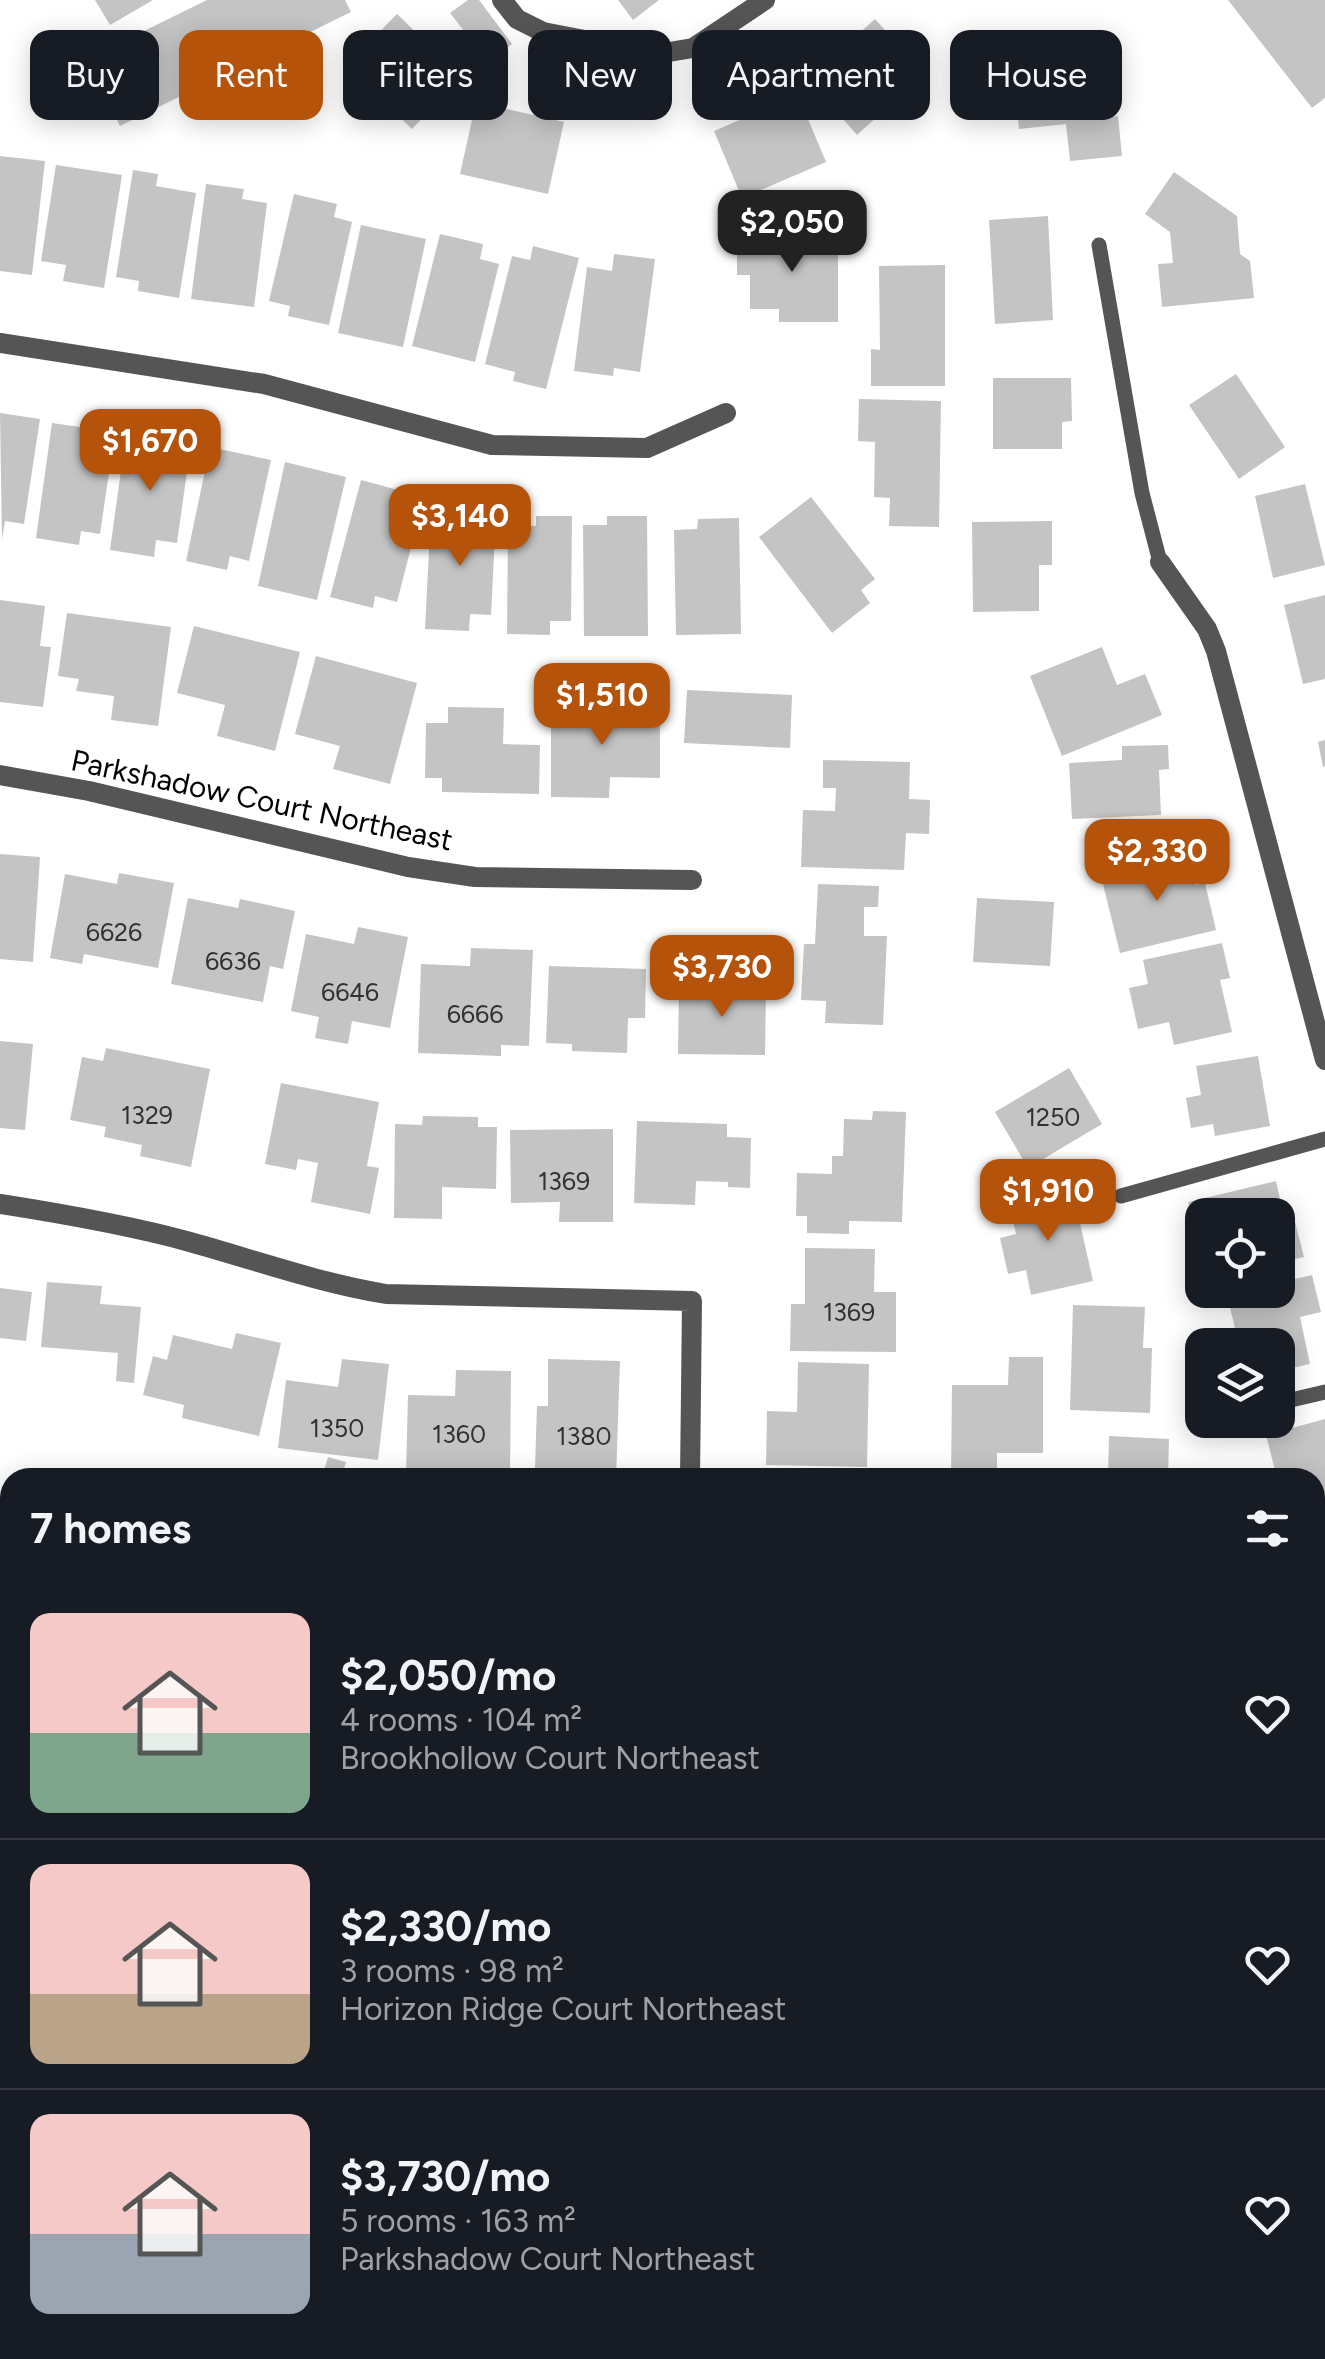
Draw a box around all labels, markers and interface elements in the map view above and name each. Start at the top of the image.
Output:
chip: Buy [30,30,159,120]
chip: Rent [179,30,323,120]
chip: Filters [343,30,508,120]
chip: New [528,30,672,120]
chip: Apartment [692,30,930,120]
chip: House [950,30,1122,120]
pin: $2,050 [711,190,873,275]
text: $2,050 [740,203,844,241]
pin: $1,670 [69,409,231,494]
text: $1,670 [102,422,198,460]
pin: $3,140 [379,484,541,569]
text: $3,140 [411,497,509,535]
pin: $1,510 [521,663,683,748]
text: $1,510 [556,676,648,714]
street label: Parkshadow Court Northeast [68,741,456,859]
pin: $2,330 [1076,819,1238,904]
text: $2,330 [1107,832,1207,870]
house number: 6626 [86,917,142,947]
pin: $3,730 [641,935,803,1020]
house number: 6636 [205,946,261,976]
text: $3,730 [672,948,772,986]
house number: 6646 [321,977,379,1007]
house number: 6666 [447,999,503,1029]
house number: 1329 [121,1100,173,1130]
house number: 1250 [1026,1102,1080,1132]
pin: $1,910 [967,1159,1129,1244]
house number: 1369 [538,1166,590,1196]
text: $1,910 [1002,1172,1094,1210]
map controls [1185,1198,1295,1438]
button: locate [1185,1198,1295,1308]
house number: 1369 [823,1297,875,1327]
button: layers [1185,1328,1295,1438]
house number: 1350 [310,1413,364,1443]
house number: 1360 [432,1419,486,1449]
house number: 1380 [556,1421,612,1451]
icon: filters [1240,1501,1295,1556]
text: 7 homes [30,1503,191,1554]
text: $2,050/mo [340,1650,556,1701]
icon: home [110,1653,230,1773]
icon: heart [1240,1686,1295,1741]
text: 4 rooms · 104 m² [340,1701,582,1739]
text: Brookhollow Court Northeast [340,1739,760,1777]
text: $2,330/mo [340,1901,551,1952]
icon: home [110,1904,230,2024]
icon: heart [1240,1937,1295,1992]
text: 3 rooms · 98 m² [340,1952,564,1990]
text: Horizon Ridge Court Northeast [340,1990,786,2028]
text: $3,730/mo [340,2151,551,2202]
icon: home [110,2154,230,2274]
icon: heart [1240,2187,1295,2242]
text: 5 rooms · 163 m² [340,2202,576,2240]
text: Parkshadow Court Northeast [340,2240,755,2278]

